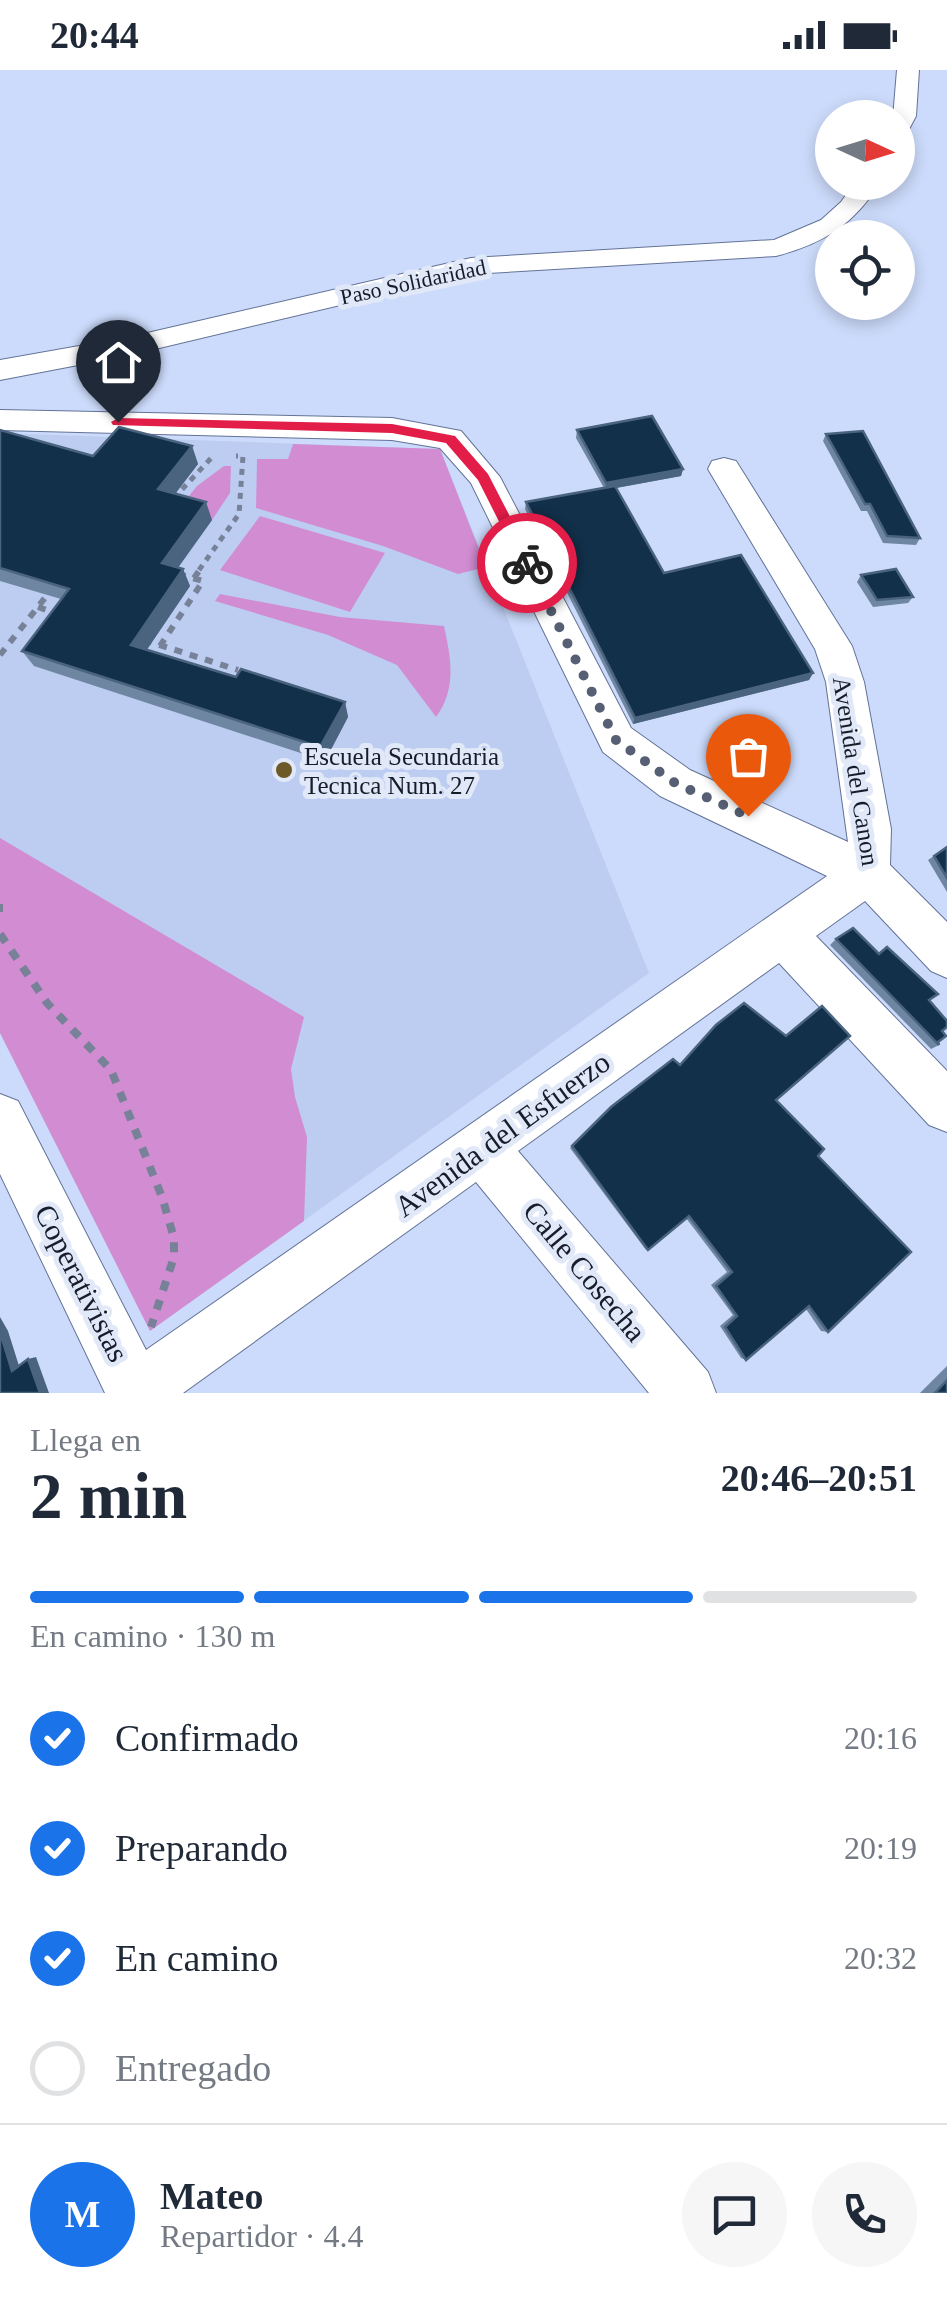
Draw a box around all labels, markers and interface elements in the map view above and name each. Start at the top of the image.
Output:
text: 20:44 [50,14,139,56]
north arrow [815,100,915,200]
map controls [815,100,915,320]
button: locate [815,220,915,320]
street label: Paso Solidaridad [338,254,488,310]
pin [76,320,161,423]
icon: home [91,335,146,390]
courier [477,513,577,613]
icon: bike [500,536,555,591]
street label: Avenida del Canon [828,674,884,868]
pin [706,714,791,817]
icon: bag [721,729,776,784]
place label: Escuela Secundaria Tecnica Num. 27 [304,743,499,799]
marker: Escuela Secundaria Tecnica Num. 27 [273,759,295,781]
street label: Avenida del Esfuerzo [388,1045,616,1223]
street label: Calle Cosecha [517,1194,653,1348]
street label: Coperativistas [28,1199,136,1367]
text: Llega en [30,1422,141,1458]
text: 20:46–20:51 [721,1457,917,1499]
text: 2 min [30,1460,187,1532]
text: En camino · 130 m [30,1618,275,1654]
icon: check [30,1711,85,1766]
text: Confirmado [115,1717,299,1759]
text: 20:16 [844,1720,917,1756]
icon: check [30,1821,85,1876]
text: Preparando [115,1827,288,1869]
text: 20:19 [844,1830,917,1866]
icon: check [30,1931,85,1986]
text: En camino [115,1937,279,1979]
text: 20:32 [844,1940,917,1976]
text: Entregado [115,2047,271,2089]
button: chat [682,2162,787,2267]
button: phone [812,2162,917,2267]
text: Mateo [160,2175,263,2217]
text: M [65,2193,100,2235]
text: Repartidor · 4.4 [160,2218,364,2254]

